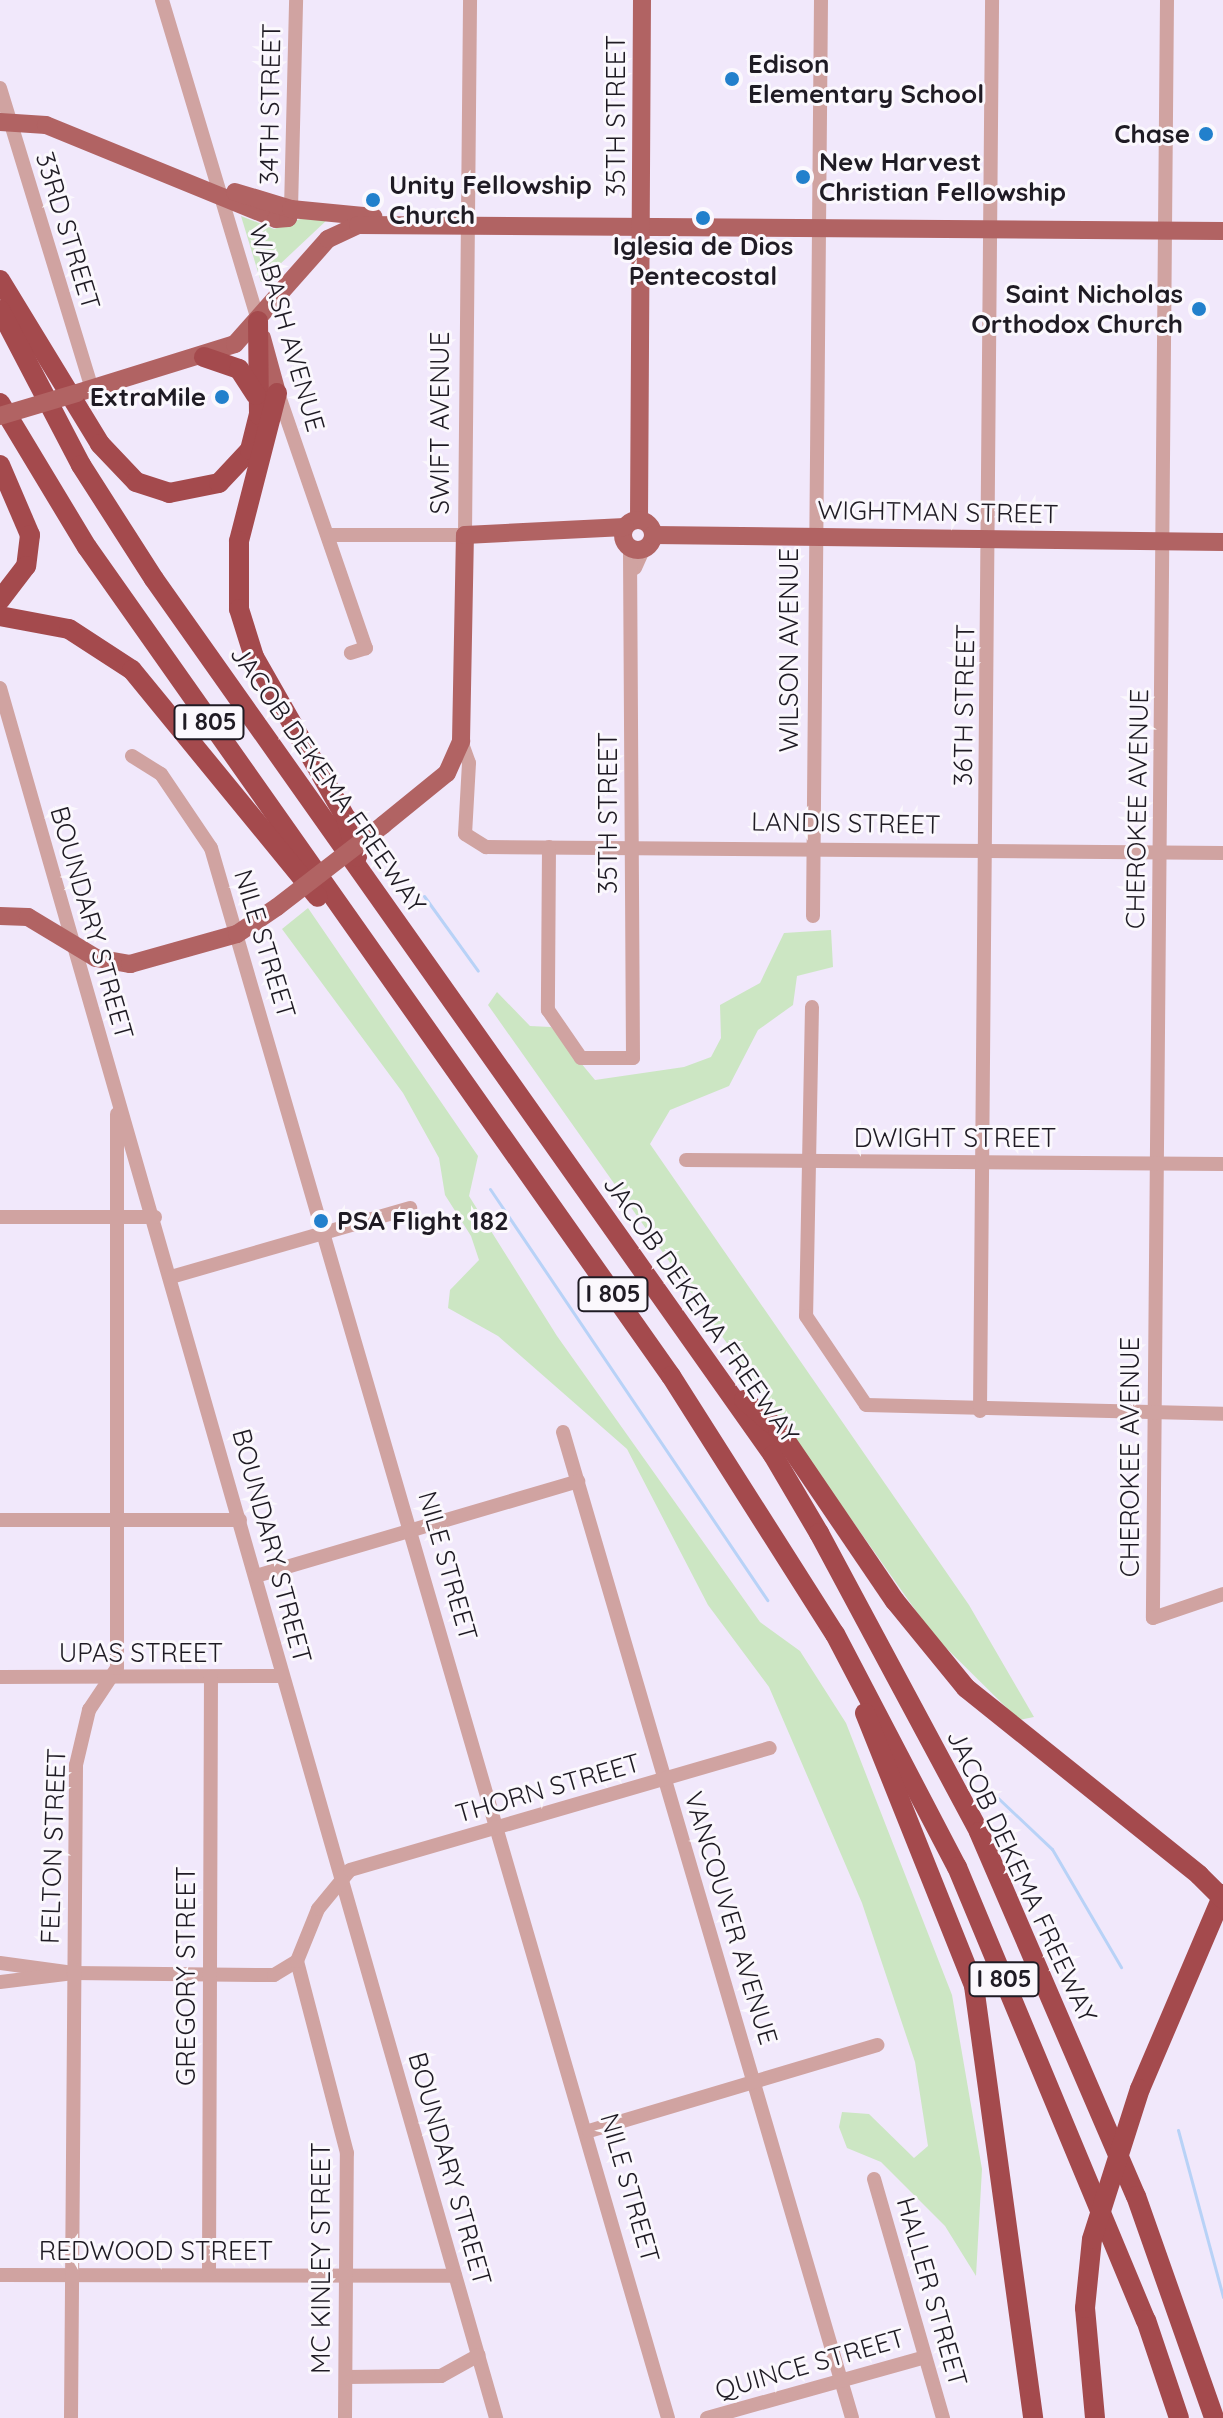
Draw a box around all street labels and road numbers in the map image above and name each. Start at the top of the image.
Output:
street label: 34TH STREET [253,23,287,185]
street label: 35TH STREET [600,35,632,197]
street label: 33RD STREET [29,148,107,314]
street label: WABASH AVENUE [242,221,332,435]
street label: SWIFT AVENUE [424,332,456,514]
street label: WIGHTMAN STREET [817,494,1059,530]
street label: WILSON AVENUE [773,548,805,752]
street label: 36TH STREET [947,624,981,786]
street label: JACOB DEKEMA FREEWAY [224,639,432,919]
street label: CHEROKEE AVENUE [1119,689,1155,929]
road number: I 805 [173,702,245,742]
street label: 35TH STREET [592,732,624,894]
street label: BOUNDARY STREET [44,803,140,1043]
street label: LANDIS STREET [751,806,941,840]
street label: NILE STREET [228,866,302,1022]
street label: DWIGHT STREET [854,1122,1056,1154]
street label: JACOB DEKEMA FREEWAY [597,1169,805,1449]
road number: I 805 [577,1274,649,1314]
street label: CHEROKEE AVENUE [1114,1337,1146,1577]
street label: BOUNDARY STREET [226,1425,318,1667]
street label: NILE STREET [412,1488,484,1644]
street label: UPAS STREET [59,1637,223,1669]
street label: JACOB DEKEMA FREEWAY [940,1725,1104,2027]
street label: THORN STREET [452,1747,644,1829]
street label: FELTON STREET [34,1748,72,1944]
street label: VANCOUVER AVENUE [678,1788,784,2048]
street label: GREGORY STREET [170,1866,202,2086]
road number: I 805 [968,1959,1040,1999]
street label: BOUNDARY STREET [402,2049,498,2289]
street label: NILE STREET [594,2110,666,2266]
street label: MC KINLEY STREET [305,2142,337,2374]
street label: HALLER STREET [890,2194,974,2390]
street label: REDWOOD STREET [39,2235,273,2267]
street label: QUINCE STREET [712,2322,908,2406]

